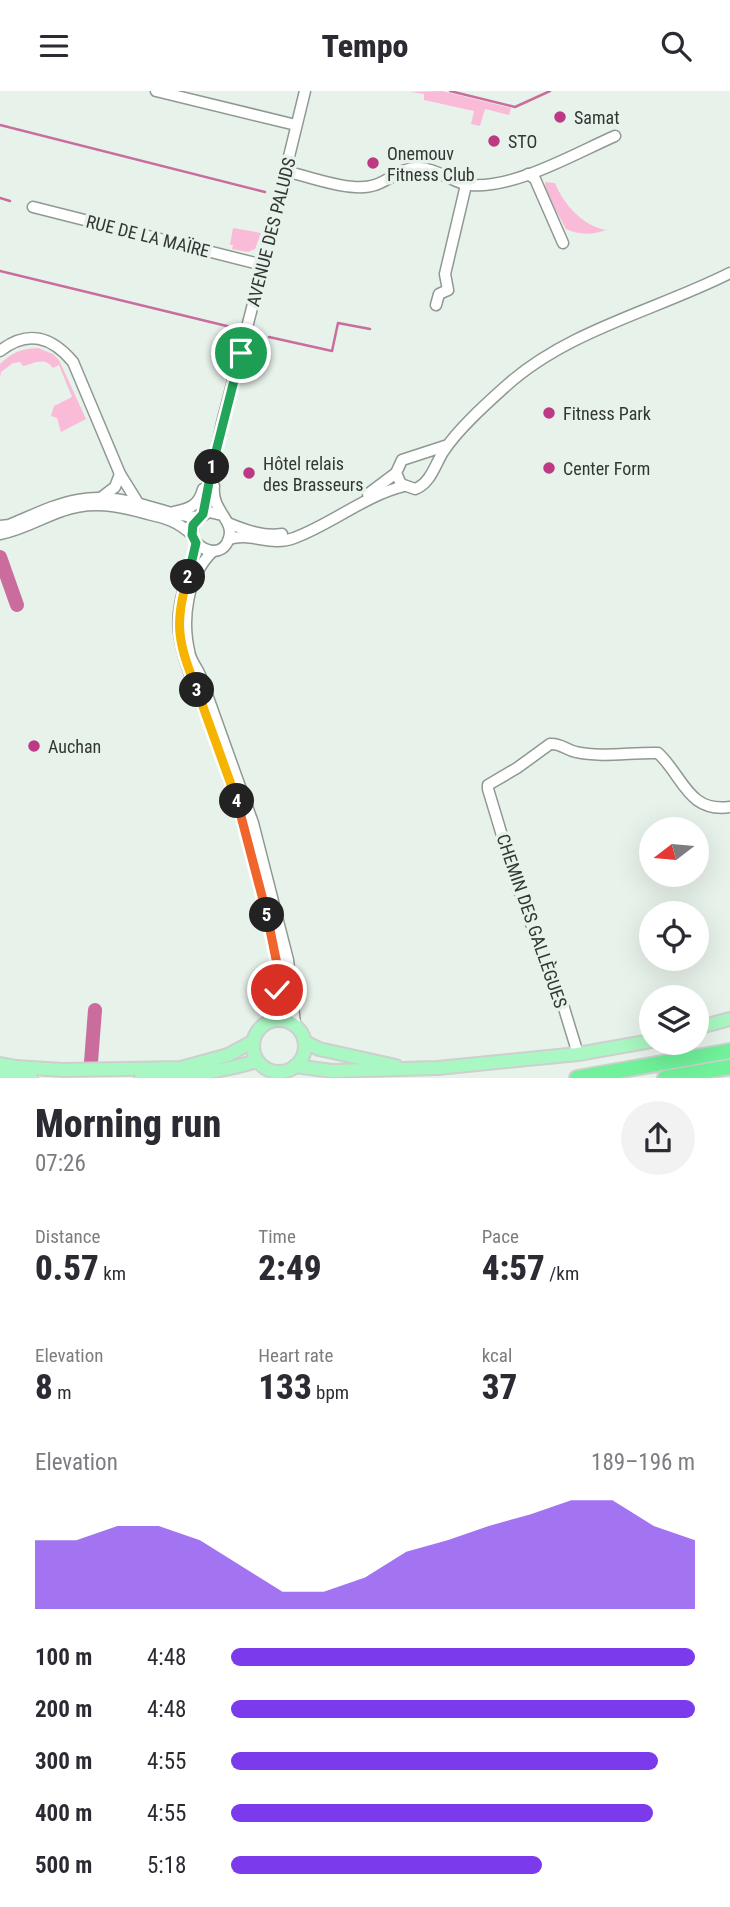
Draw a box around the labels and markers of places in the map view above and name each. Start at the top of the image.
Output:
place label: Samat [574,107,619,128]
marker: Samat [552,109,568,125]
place label: STO [508,131,537,152]
marker: STO [486,133,502,149]
place label: Onemouv Fitness Club [387,143,475,185]
marker: Onemouv Fitness Club [365,155,381,171]
pin [211,323,271,383]
place label: Fitness Park [563,403,651,424]
marker: Fitness Park [541,405,557,421]
pin: 1 [194,449,230,485]
place label: Hôtel relais des Brasseurs [263,453,364,495]
place label: Center Form [563,458,650,479]
marker: Center Form [541,460,557,476]
marker: Hôtel relais des Brasseurs [241,465,257,481]
pin: 2 [170,559,206,595]
pin: 3 [180,673,214,707]
place label: Auchan [48,736,101,757]
marker: Auchan [26,738,42,754]
pin: 4 [219,783,254,819]
pin: 5 [250,897,284,933]
pin [247,960,307,1020]

